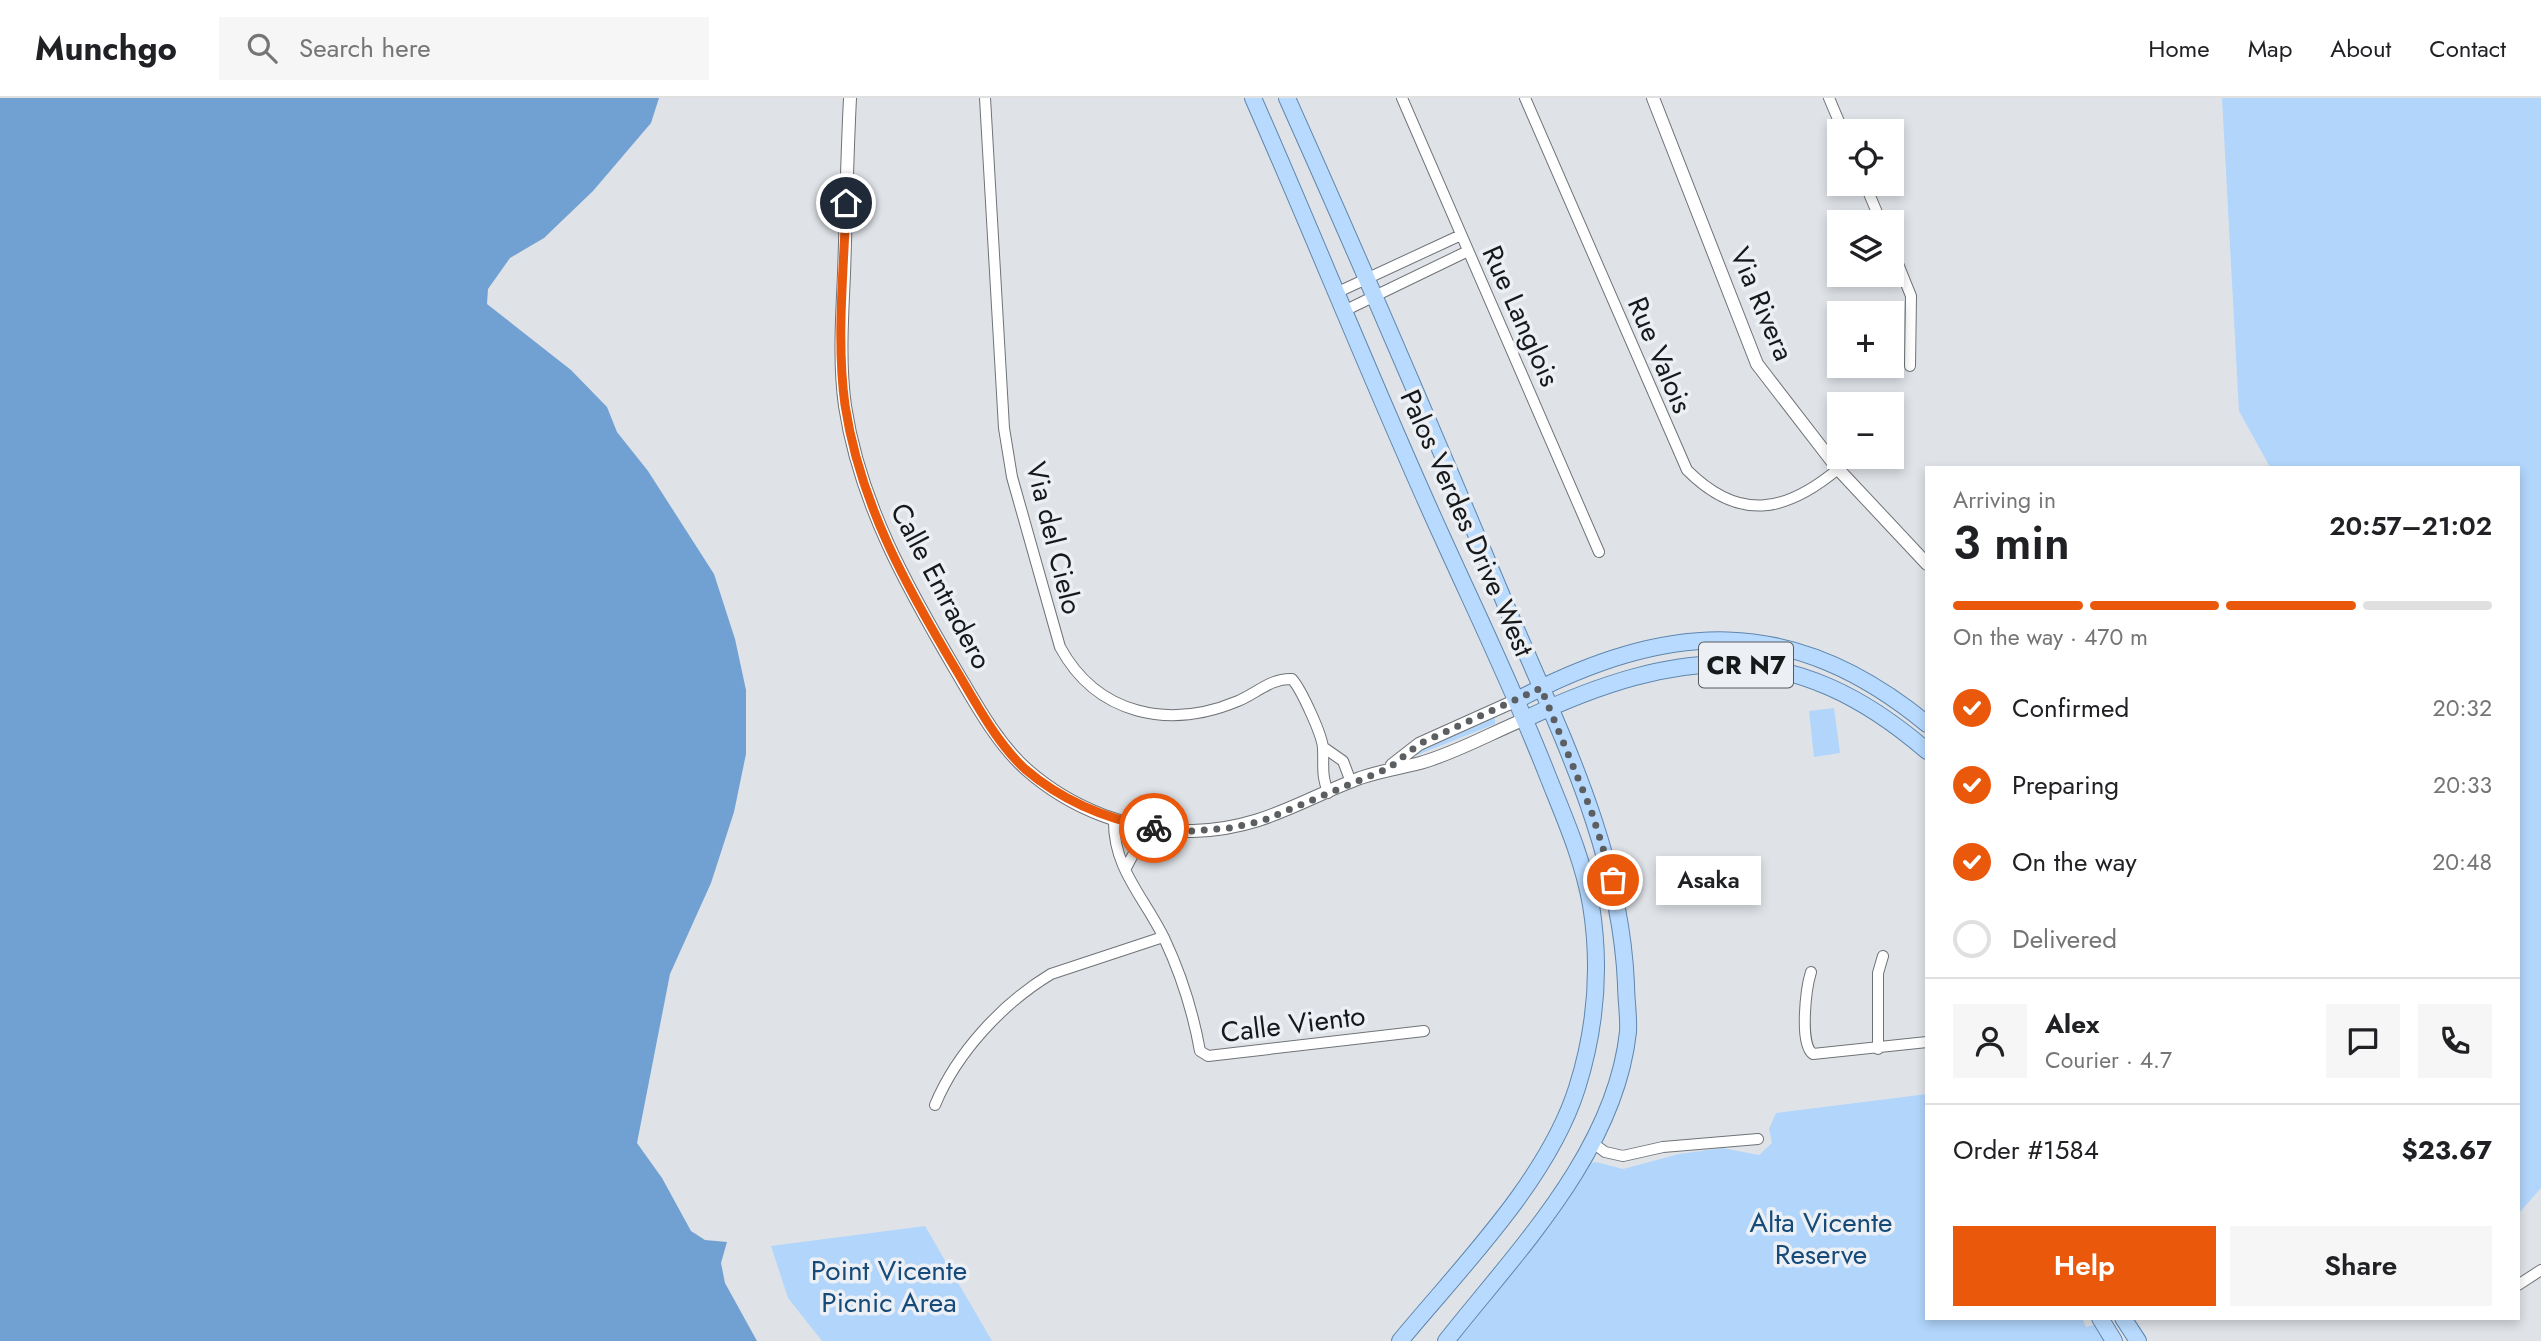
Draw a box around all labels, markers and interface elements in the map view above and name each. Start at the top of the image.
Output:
search box [219,17,709,80]
text: Munchgo [35,25,177,72]
icon: search [243,29,281,67]
text: Search here [299,29,431,67]
text: Home [2148,31,2210,66]
text: Map [2248,31,2292,66]
text: About [2330,31,2391,66]
text: Contact [2429,31,2506,66]
map controls [1827,119,1904,469]
button: locate [1827,119,1904,196]
pin [816,173,876,233]
icon: home [827,184,865,222]
button: layers [1827,210,1904,287]
street label: Rue Langlois [1472,239,1570,393]
street label: Via Rivera [1720,241,1804,367]
street label: Rue Valois [1617,291,1703,419]
button: + [1827,301,1904,378]
street label: Palos Verdes Drive West [1390,383,1544,663]
button: − [1827,392,1904,469]
street label: Via del Cielo [1015,458,1093,618]
text: Arriving in [1953,483,2056,517]
street label: Calle Entradero [880,496,1002,676]
text: 20:57–21:02 [2329,507,2492,545]
text: 3 min [1953,510,2070,576]
text: On the way · 470 m [1953,620,2148,654]
road number: CR N7 [1699,642,1793,688]
icon: check [1953,689,1991,727]
text: Confirmed [2012,689,2129,727]
text: 20:32 [2433,691,2492,725]
icon: check [1953,766,1991,804]
text: Preparing [2012,766,2119,804]
text: 20:33 [2433,768,2492,802]
courier [1119,793,1189,863]
icon: bike [1135,809,1173,847]
icon: check [1953,843,1991,881]
text: On the way [2012,843,2137,881]
text: 20:48 [2432,845,2492,879]
pin [1583,850,1643,910]
callout: Asaka [1655,856,1760,904]
icon: bag [1594,861,1632,899]
text: Asaka [1677,863,1740,897]
text: Delivered [2012,920,2117,958]
street label: Calle Viento [1218,995,1368,1053]
button: person [1953,1004,2027,1078]
button: chat [2326,1004,2400,1078]
button: phone [2418,1004,2492,1078]
text: Alex [2045,1005,2099,1043]
text: Courier · 4.7 [2045,1043,2172,1077]
text: Order #1584 [1953,1131,2099,1169]
text: $23.67 [2402,1131,2492,1169]
park label: Alta Vicente Reserve [1750,1202,1892,1275]
button: Help [1953,1226,2216,1306]
button: Share [2230,1226,2492,1306]
park label: Point Vicente Picnic Area [811,1250,967,1323]

